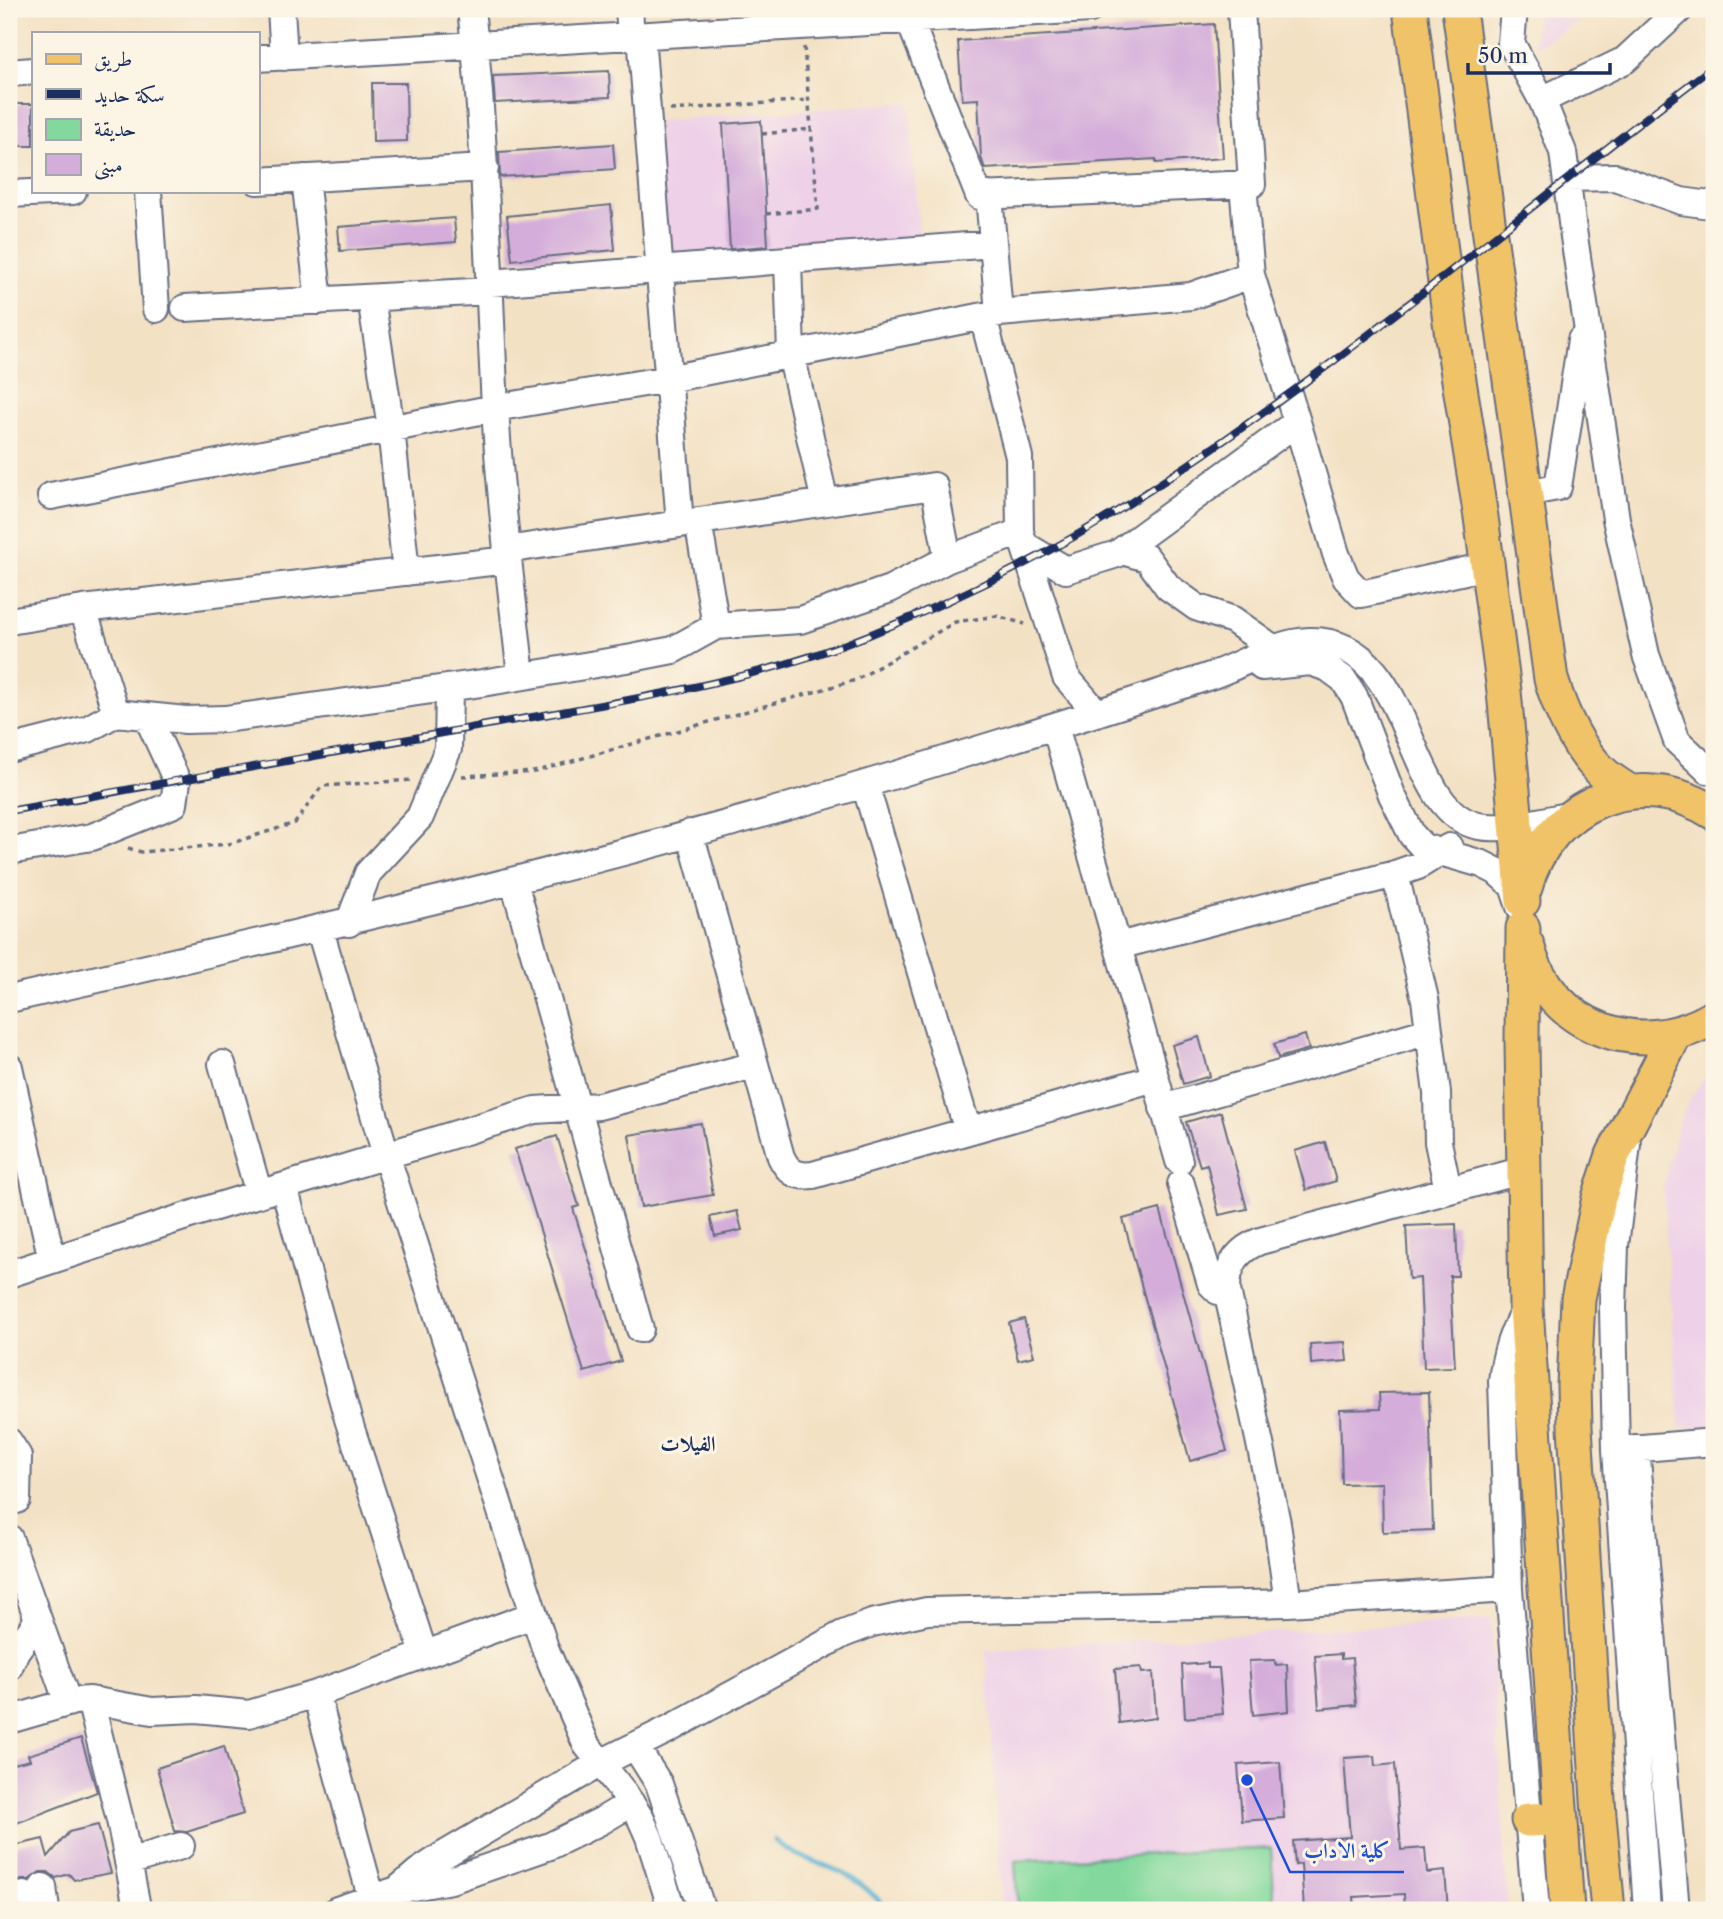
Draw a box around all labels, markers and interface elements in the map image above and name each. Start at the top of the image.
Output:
legend [32,32,259,192]
scale bar [1468,32,1609,76]
text: 50 m [1478,43,1528,68]
text: طريق [94,46,132,72]
text: سكة حديد [94,82,165,108]
text: حديقة [94,116,137,142]
text: مبنى [94,152,123,180]
district label: الفيلات [660,1431,716,1456]
callout: كلية الاداب [1290,1830,1404,1872]
text: كلية الاداب [1304,1838,1390,1864]

